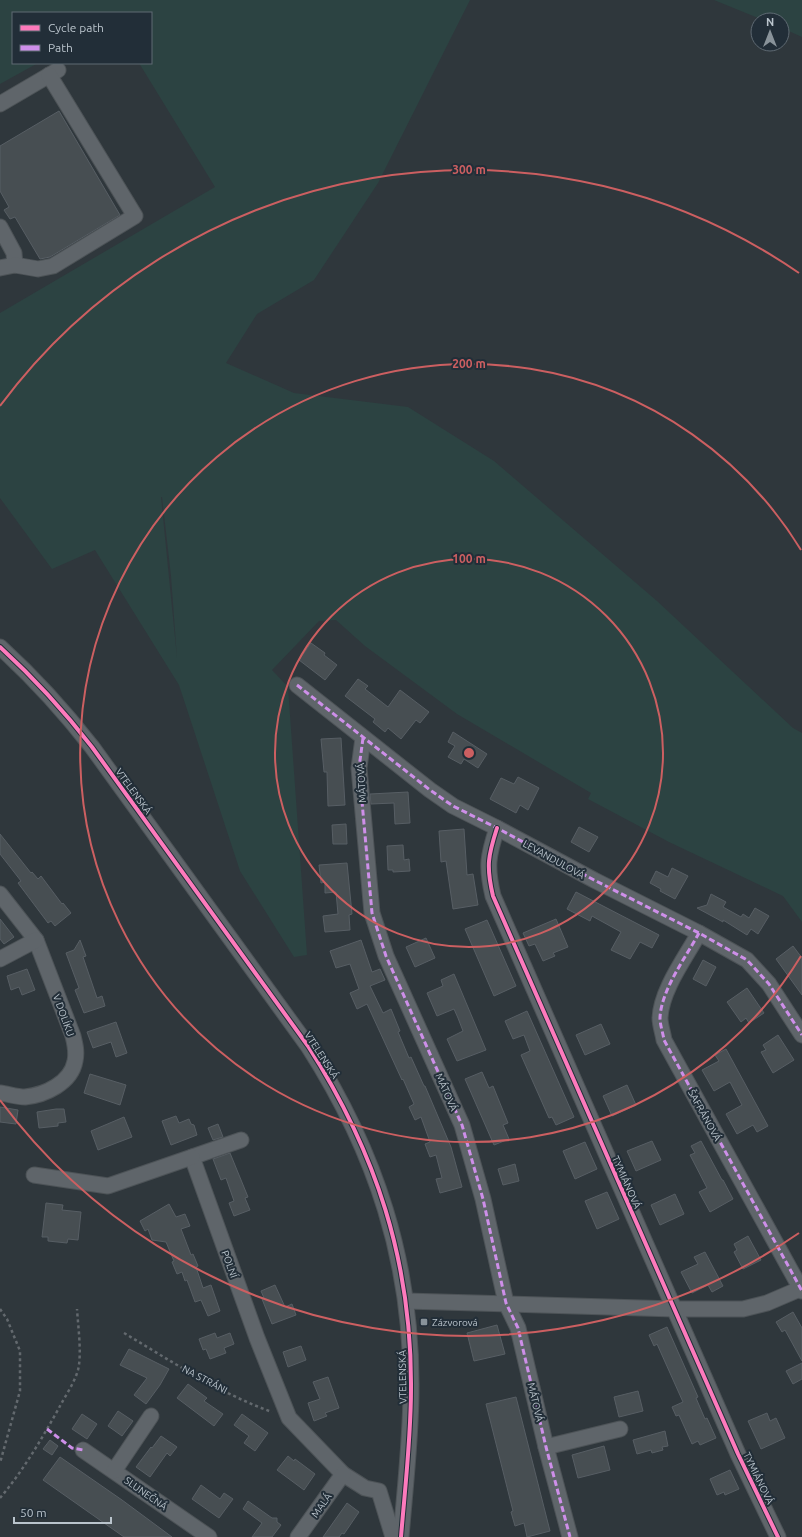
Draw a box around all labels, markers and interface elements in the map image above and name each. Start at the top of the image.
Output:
legend [12,12,152,64]
north arrow [750,12,790,52]
text: N [766,16,774,28]
text: Cycle path [48,21,104,34]
text: Path [48,41,73,54]
text: 300 m [452,163,486,176]
text: 200 m [452,357,486,370]
text: 100 m [452,552,486,565]
centre of rings [462,746,476,760]
street label: MÁTOVÁ [354,762,368,803]
street label: VTELENSKÁ [113,766,155,817]
street label: LEVANDULOVÁ [521,837,587,881]
street label: V DOLÍKU [51,992,77,1038]
street label: VTELENSKÁ [302,1029,342,1081]
street label: MÁTOVÁ [433,1071,461,1113]
street label: ŠAFRÁNOVÁ [686,1087,724,1143]
street label: TYMIÁNOVÁ [610,1154,644,1211]
street label: POLNÍ [219,1249,241,1280]
marker: Zázvorová [419,1317,429,1327]
place label: Zázvorová [432,1317,478,1328]
street label: VTELENSKÁ [396,1350,408,1404]
street label: NA STRÁNI [180,1362,230,1396]
street label: MÁTOVÁ [526,1381,546,1423]
street label: TYMIÁNOVÁ [741,1450,777,1506]
street label: SLUNEČNÁ [122,1474,170,1512]
street label: MALÁ [308,1490,334,1520]
scale bar [14,1499,111,1525]
text: 50 m [20,1506,47,1519]

